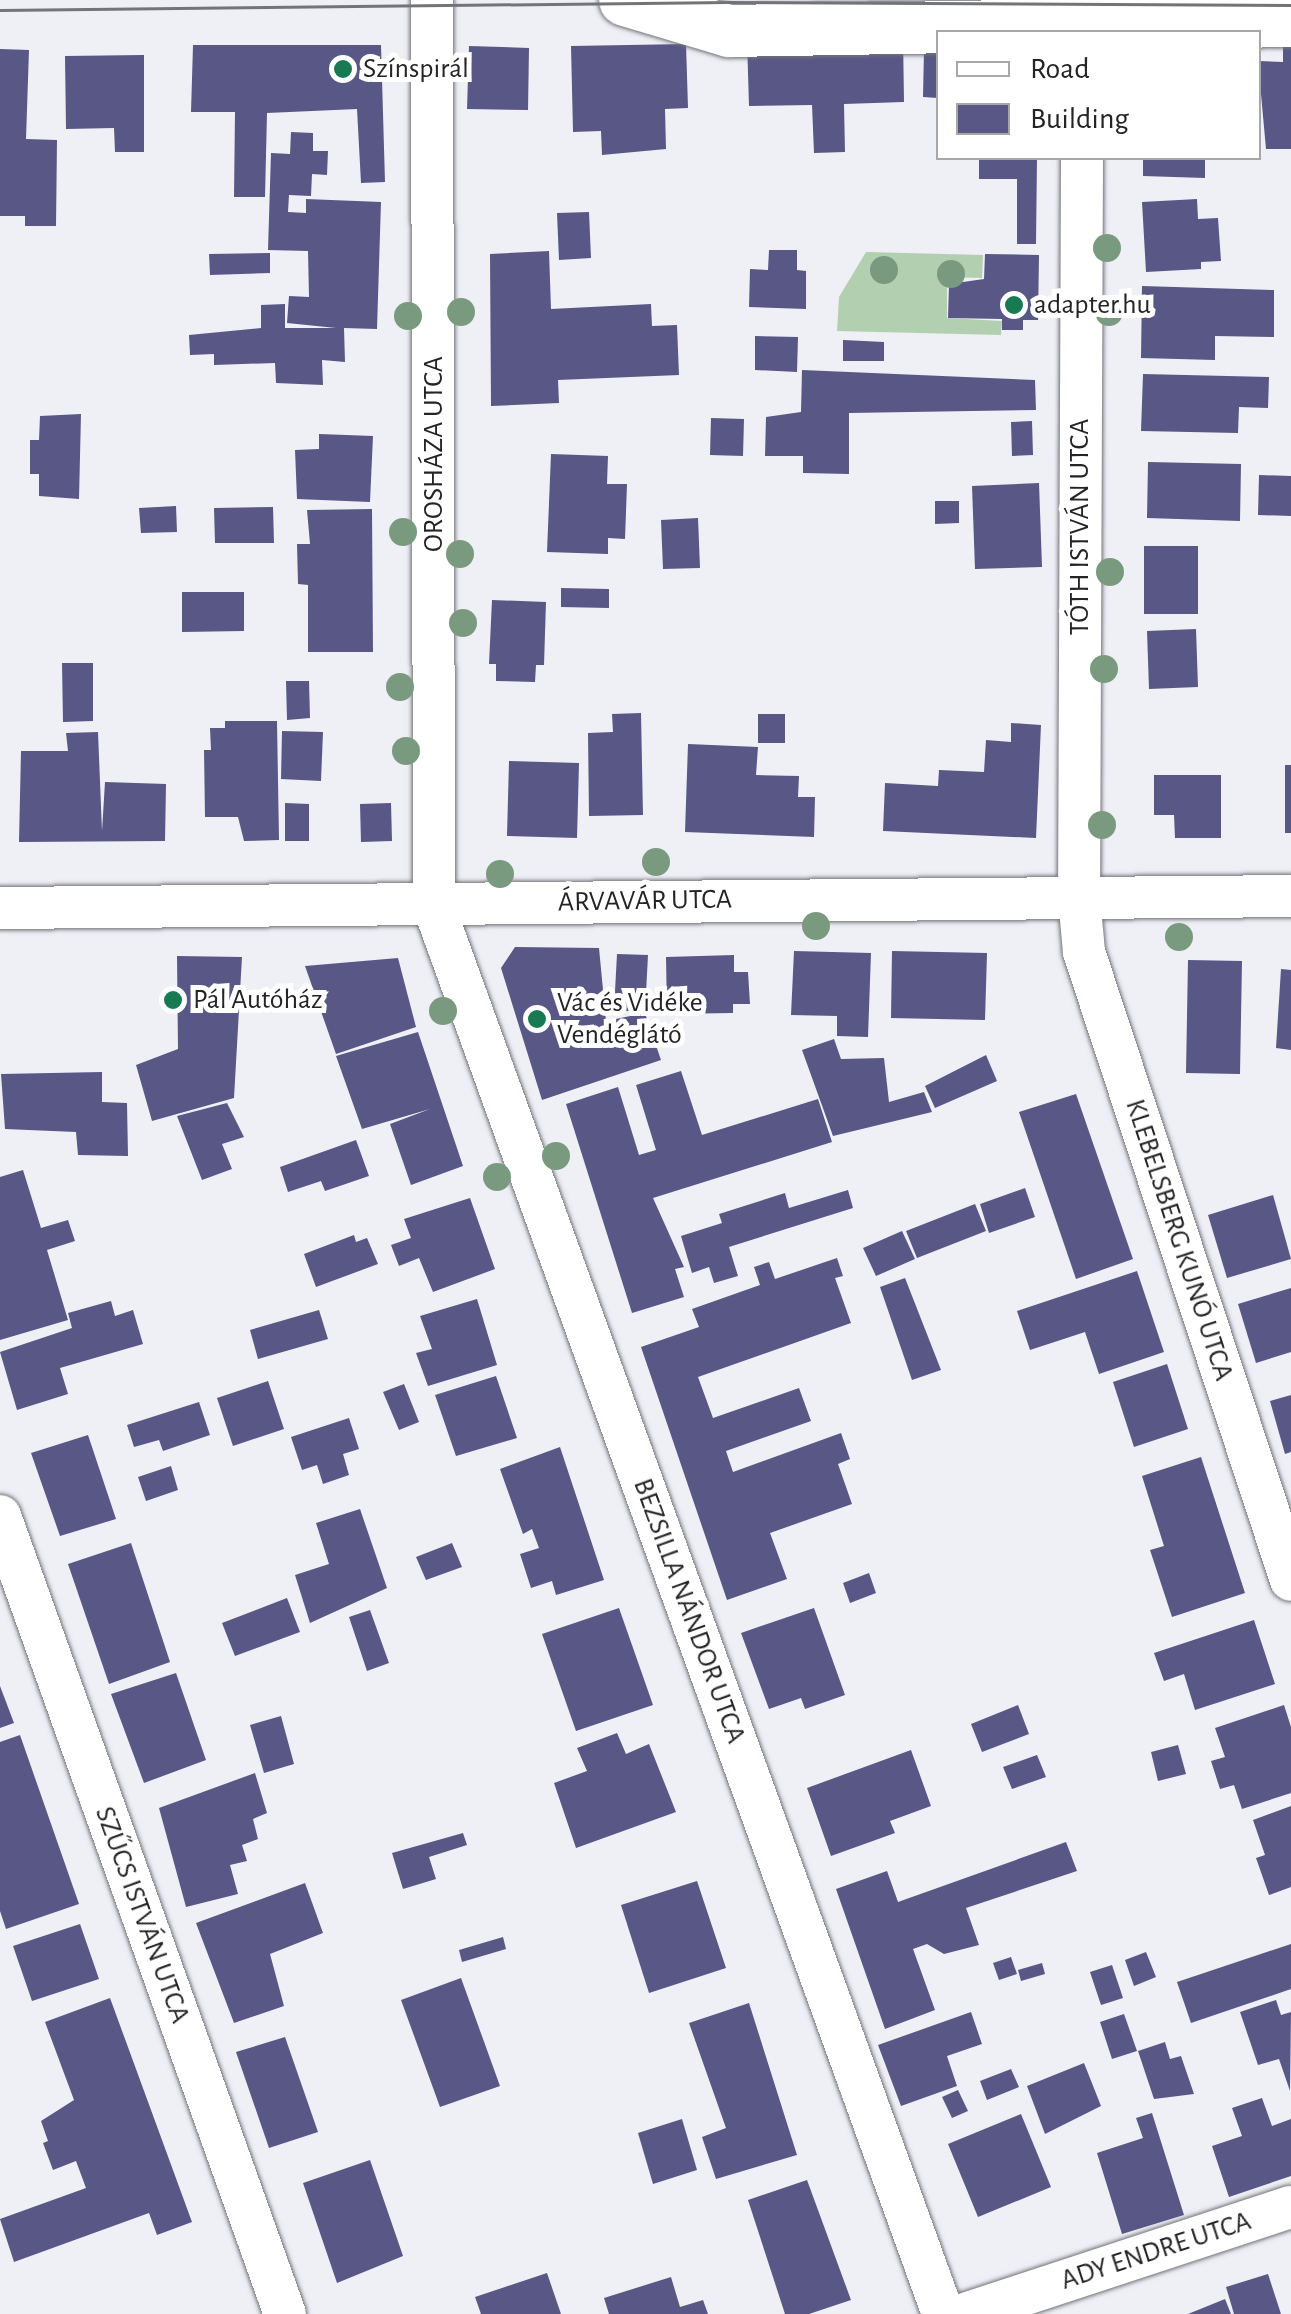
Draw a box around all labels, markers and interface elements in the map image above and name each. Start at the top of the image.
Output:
legend [936,30,1261,160]
place label: Színspirál [363,52,469,86]
text: Road [1030,54,1090,84]
marker: Színspirál [332,58,354,80]
text: Building [1030,104,1129,134]
place label: adapter.hu [1034,288,1151,322]
marker: adapter.hu [1003,294,1025,316]
street label: OROSHÁZA UTCA [417,356,451,552]
street label: TÓTH ISTVÁN UTCA [1063,419,1097,635]
street label: ÁRVAVÁR UTCA [558,883,732,919]
place label: Pál Autóház [193,983,323,1017]
place label: Vác és Vidéke Vendéglátó [557,986,703,1052]
marker: Pál Autóház [162,989,184,1011]
marker: Vác és Vidéke Vendéglátó [526,1008,548,1030]
street label: KLEBELSBERG KUNÓ UTCA [1118,1095,1240,1385]
street label: BEZSILLA NÁNDOR UTCA [625,1474,753,1748]
street label: SZŰCS ISTVÁN UTCA [87,1802,197,2028]
street label: ADY ENDRE UTCA [1057,2204,1255,2298]

